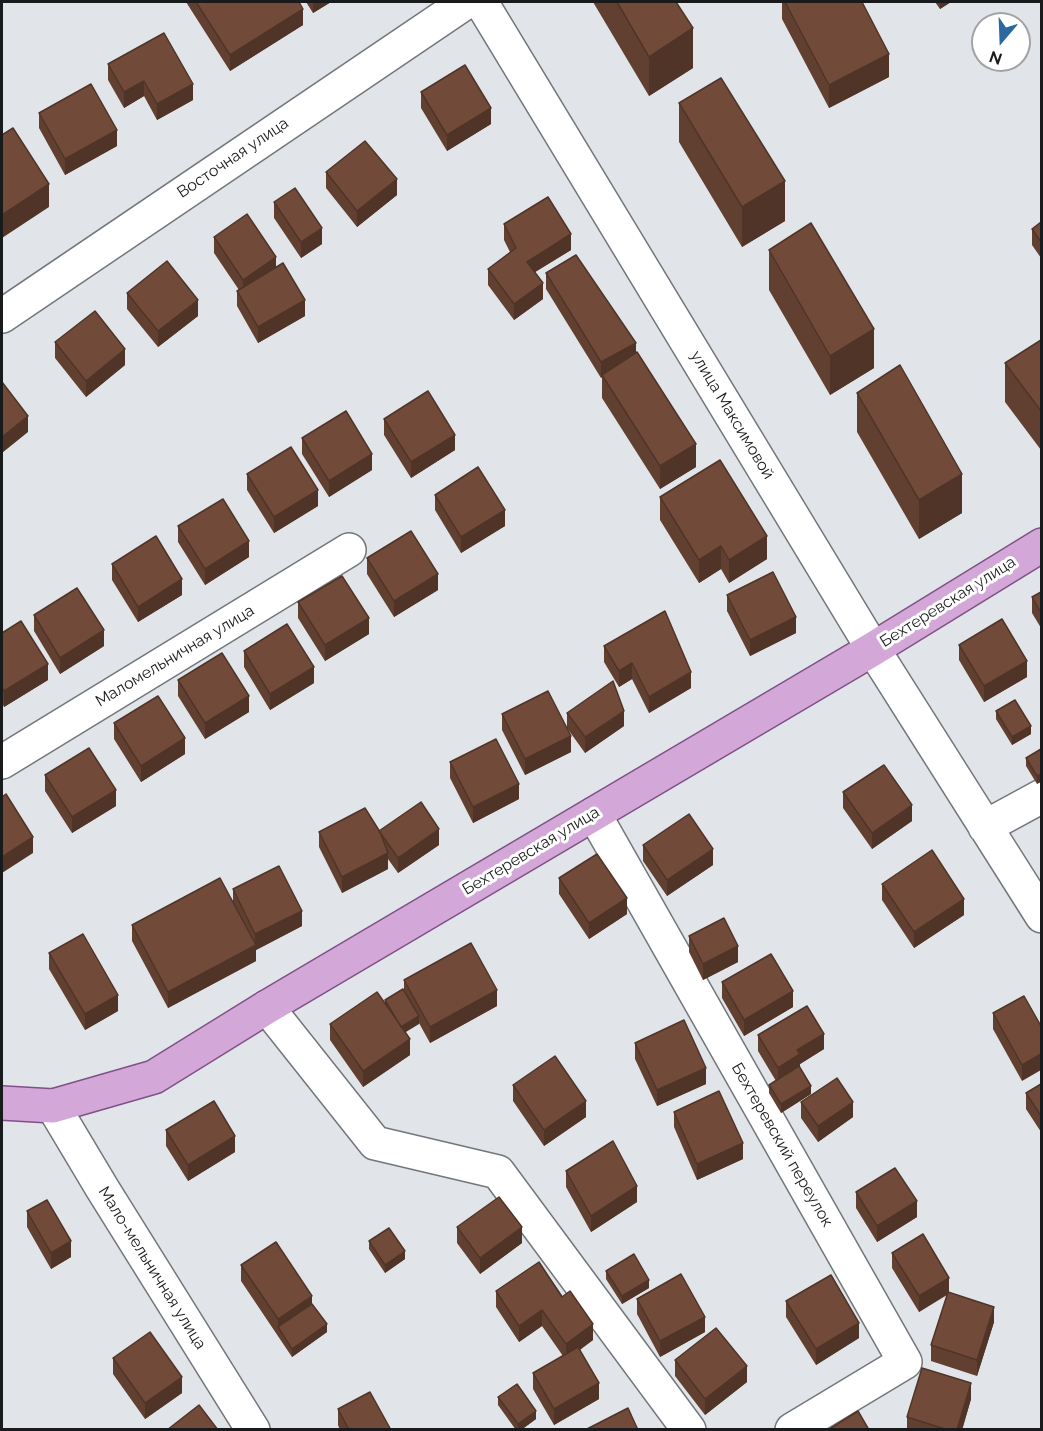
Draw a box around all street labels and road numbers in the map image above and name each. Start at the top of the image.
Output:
street label: Восточная улица [174,114,292,202]
street label: улица Максимовой [686,347,778,483]
street label: Бехтеревская улица [877,552,1019,652]
street label: Маломельничная улица [92,601,258,711]
street label: Бехтеревская улица [459,803,603,899]
street label: Бехтеревский переулок [727,1060,837,1230]
street label: Мало-мельничная улица [94,1183,210,1353]

